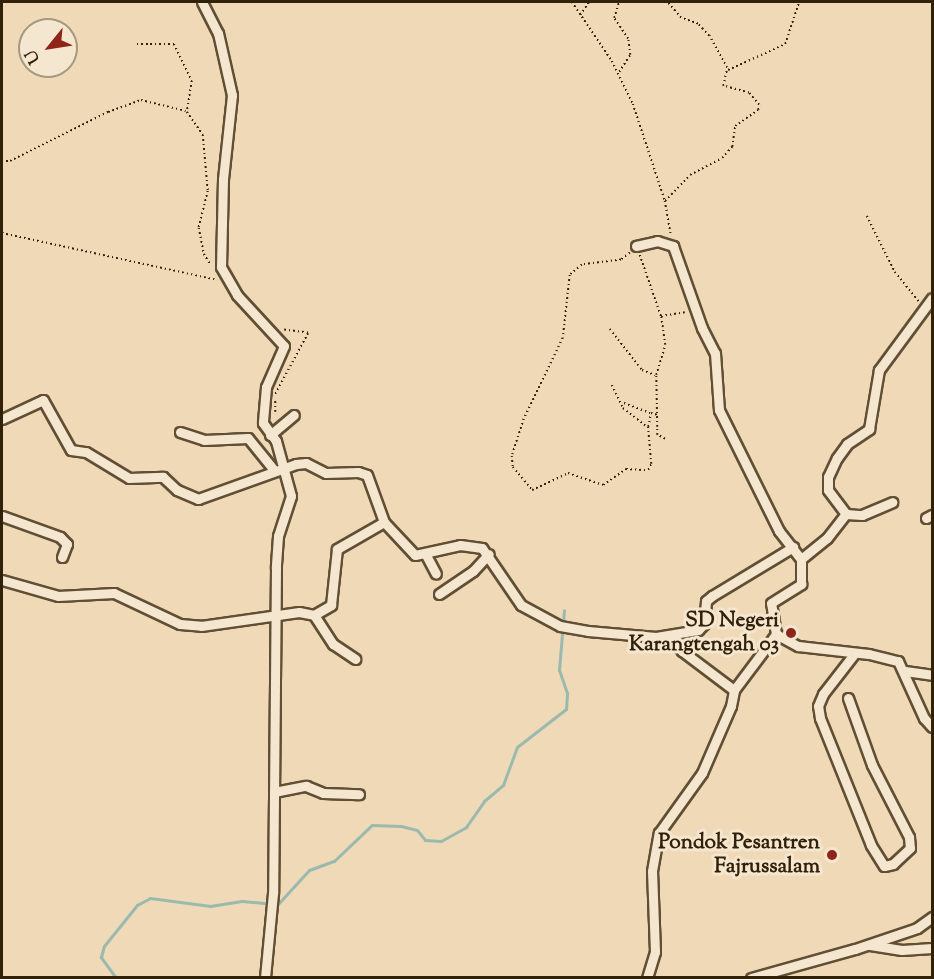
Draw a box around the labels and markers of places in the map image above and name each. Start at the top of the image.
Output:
place label: SD Negeri Karangtengah 03 [629,608,779,658]
marker: SD Negeri Karangtengah 03 [784,626,798,640]
place label: Pondok Pesantren Fajrussalam [658,830,820,880]
marker: Pondok Pesantren Fajrussalam [825,848,839,862]

